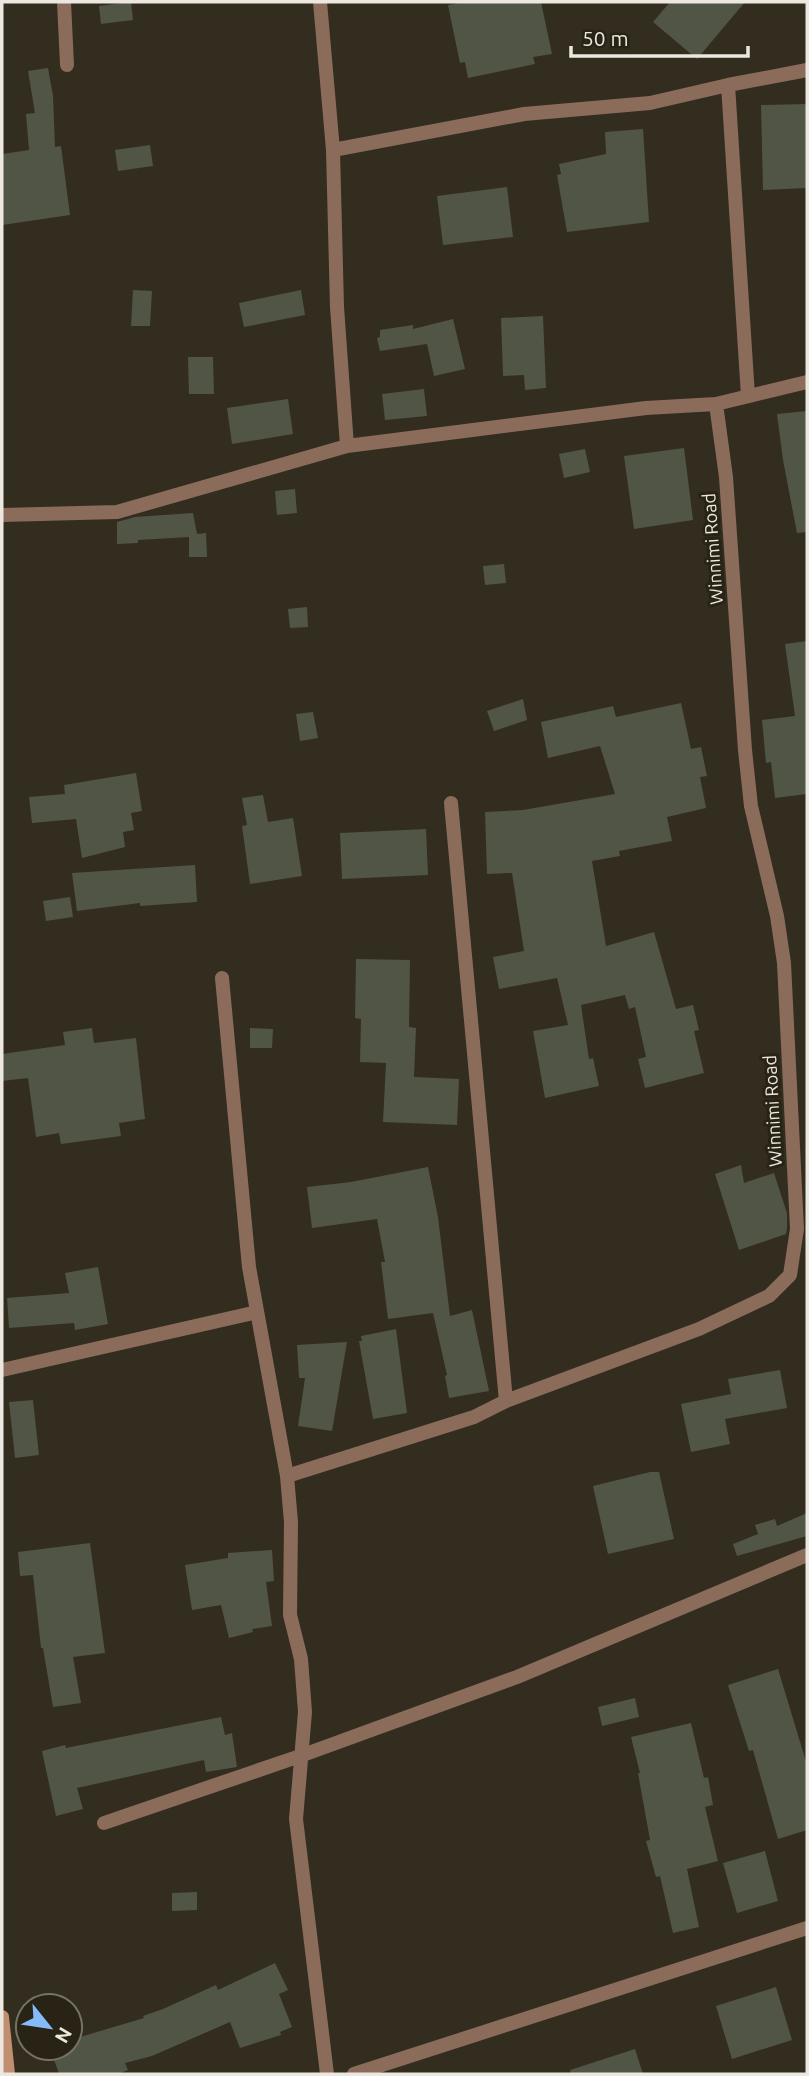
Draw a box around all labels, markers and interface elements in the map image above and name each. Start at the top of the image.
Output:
scale bar [571,14,748,58]
text: 50 m [582,26,629,50]
street label: Winnimi Road [698,493,726,605]
street label: Winnimi Road [759,1055,785,1167]
north arrow [14,1992,84,2062]
text: N [51,2024,77,2047]

